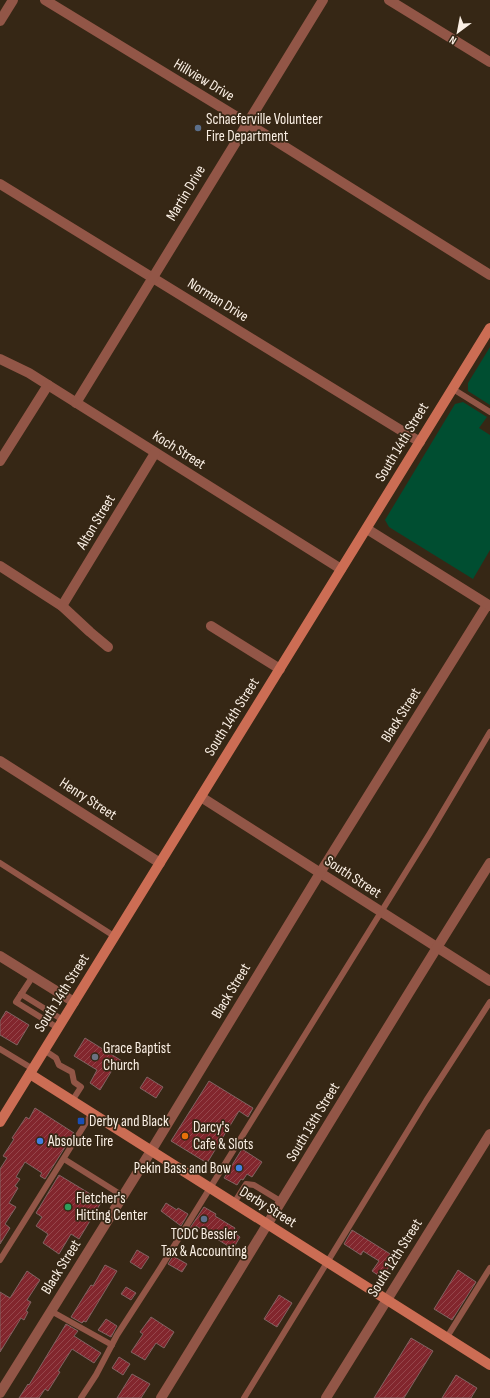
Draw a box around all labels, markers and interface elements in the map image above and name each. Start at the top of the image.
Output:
north arrow [438,12,478,52]
text: N [447,33,459,47]
street label: Hillview Drive [170,54,238,106]
place label: Schaeferville Volunteer Fire Department [206,110,323,146]
marker: Schaeferville Volunteer Fire Department [193,123,203,133]
street label: Martin Drive [162,162,210,224]
street label: Norman Drive [184,274,252,326]
street label: South 14th Street [371,399,433,485]
street label: Koch Street [149,426,209,474]
street label: Alton Street [72,491,120,554]
street label: South 14th Street [200,674,264,760]
street label: Black Street [377,684,425,746]
street label: Henry Street [56,774,120,825]
street label: South Street [321,852,385,903]
street label: South 14th Street [30,950,94,1036]
street label: Black Street [207,960,255,1022]
place label: Grace Baptist Church [103,1039,171,1075]
marker: Grace Baptist Church [90,1052,100,1062]
street label: South 13th Street [282,1079,344,1165]
place label: Derby and Black [89,1112,169,1131]
marker: Derby and Black [76,1116,86,1126]
place label: Darcy's Cafe & Slots [193,1118,253,1154]
marker: Darcy's Cafe & Slots [180,1131,190,1141]
place label: Absolute Tire [47,1132,113,1151]
marker: Absolute Tire [35,1136,45,1146]
place label: Pekin Bass and Bow [134,1159,232,1178]
marker: Pekin Bass and Bow [234,1163,244,1173]
street label: Derby Street [236,1182,300,1232]
place label: Fletcher's Hitting Center [76,1189,148,1225]
marker: Fletcher's Hitting Center [63,1202,73,1212]
marker: TCDC Bessler Tax & Accounting [199,1214,209,1224]
street label: South 12th Street [363,1215,427,1301]
place label: TCDC Bessler Tax & Accounting [161,1225,247,1261]
street label: Black Street [37,1236,85,1298]

